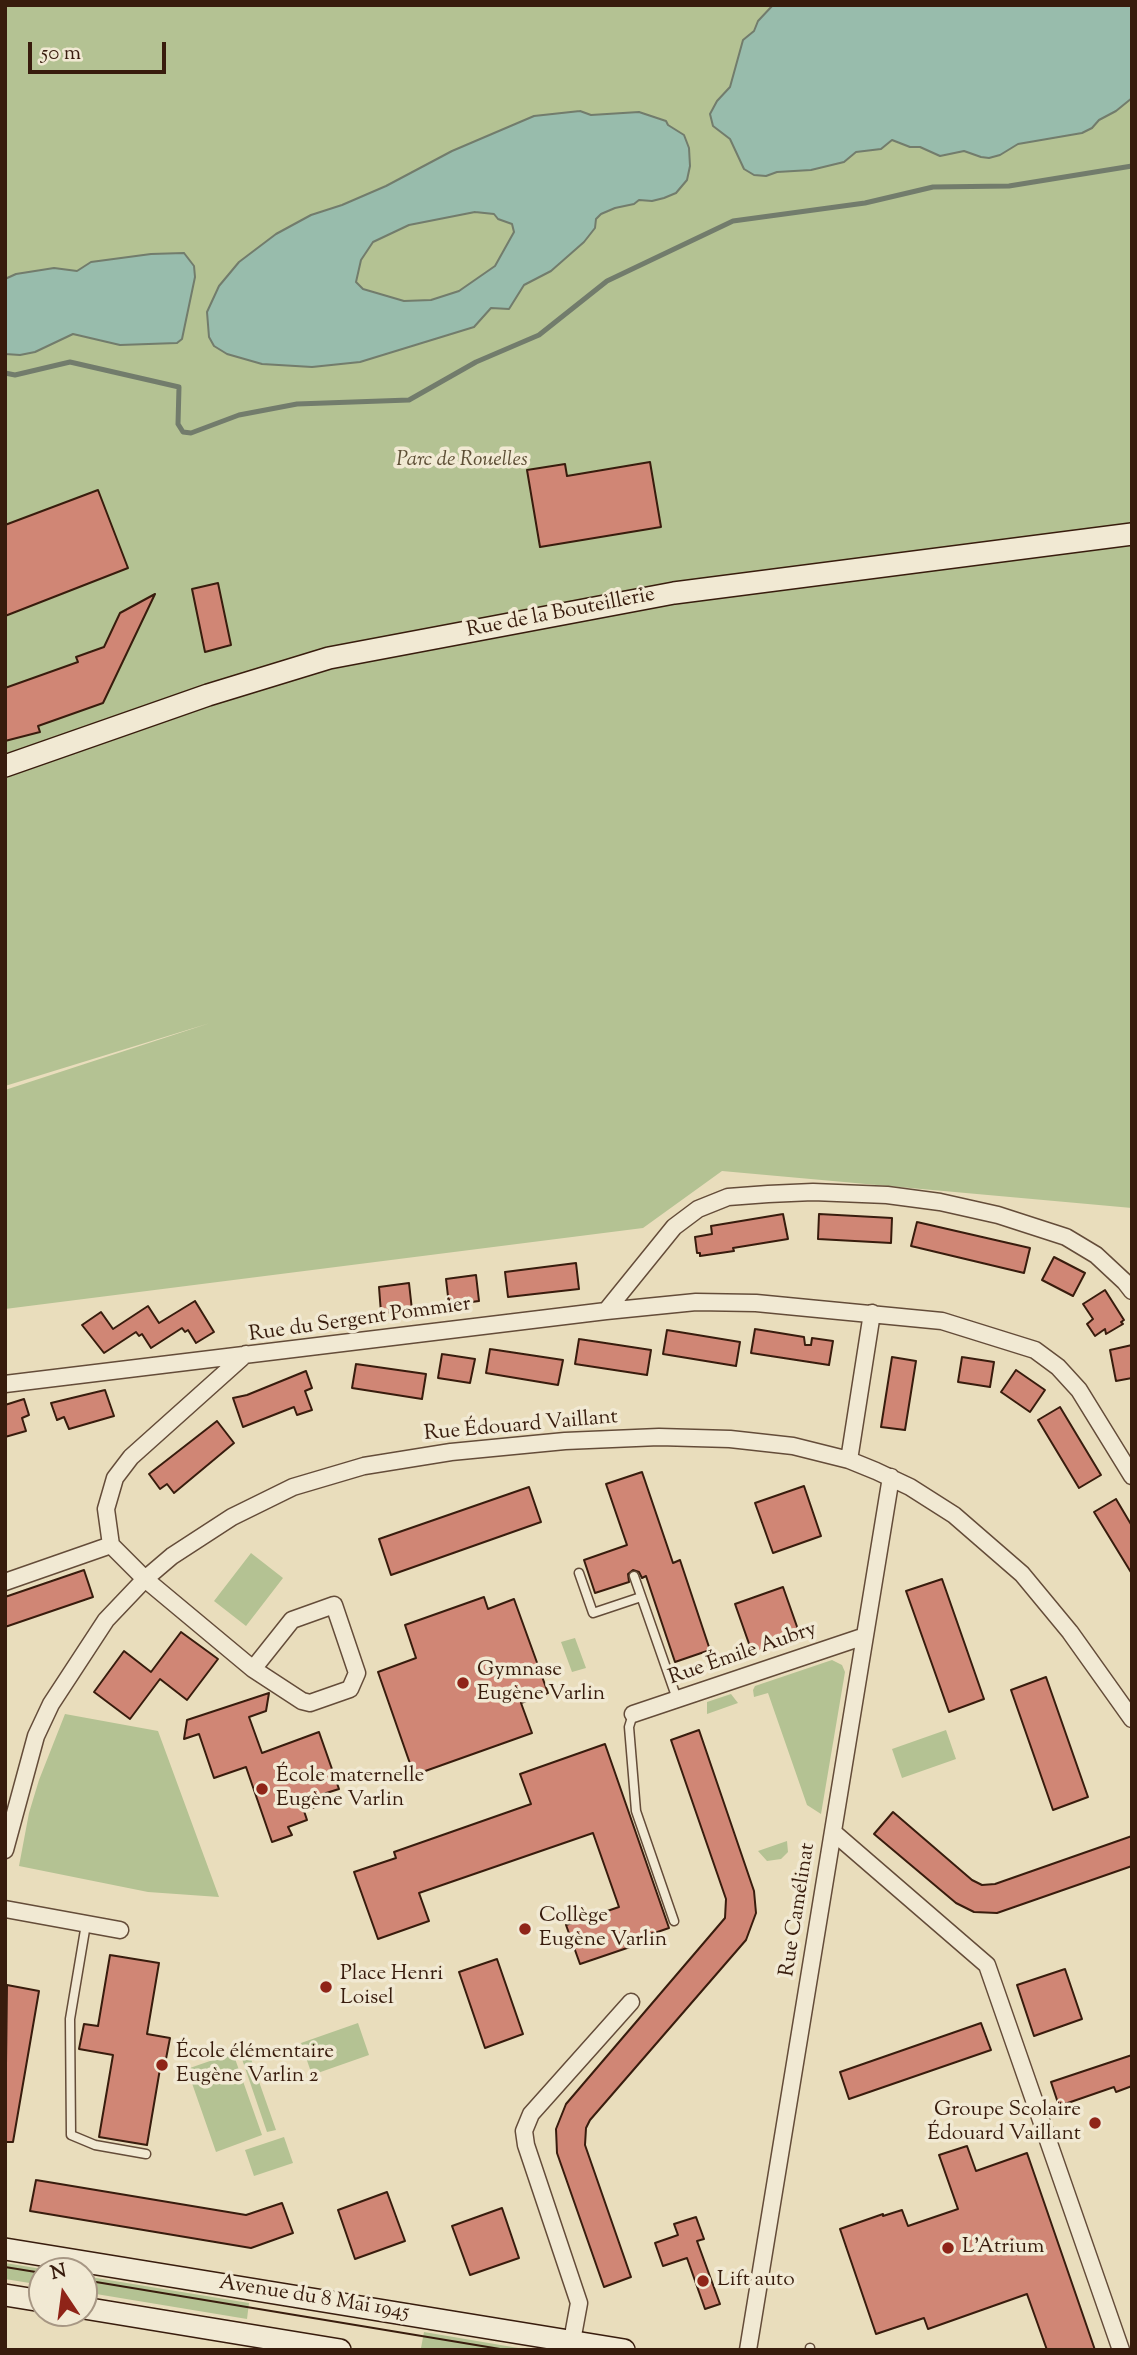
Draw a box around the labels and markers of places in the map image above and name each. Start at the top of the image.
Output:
place label: Gymnase Eugène Varlin [477,1658,605,1708]
marker: Gymnase Eugène Varlin [455,1675,471,1691]
place label: École maternelle Eugène Varlin [276,1764,424,1814]
marker: École maternelle Eugène Varlin [254,1781,270,1797]
place label: Collège Eugène Varlin [539,1904,667,1954]
marker: Collège Eugène Varlin [517,1921,533,1937]
place label: Place Henri Loisel [340,1962,443,2012]
marker: Place Henri Loisel [318,1979,334,1995]
place label: École élémentaire Eugène Varlin 2 [176,2040,334,2090]
marker: École élémentaire Eugène Varlin 2 [154,2057,170,2073]
place label: Groupe Scolaire Édouard Vaillant [927,2098,1081,2148]
marker: Groupe Scolaire Édouard Vaillant [1087,2115,1103,2131]
place label: L'Atrium [962,2235,1044,2261]
marker: L'Atrium [940,2240,956,2256]
place label: Lift auto [717,2268,795,2294]
marker: Lift auto [695,2273,711,2289]

